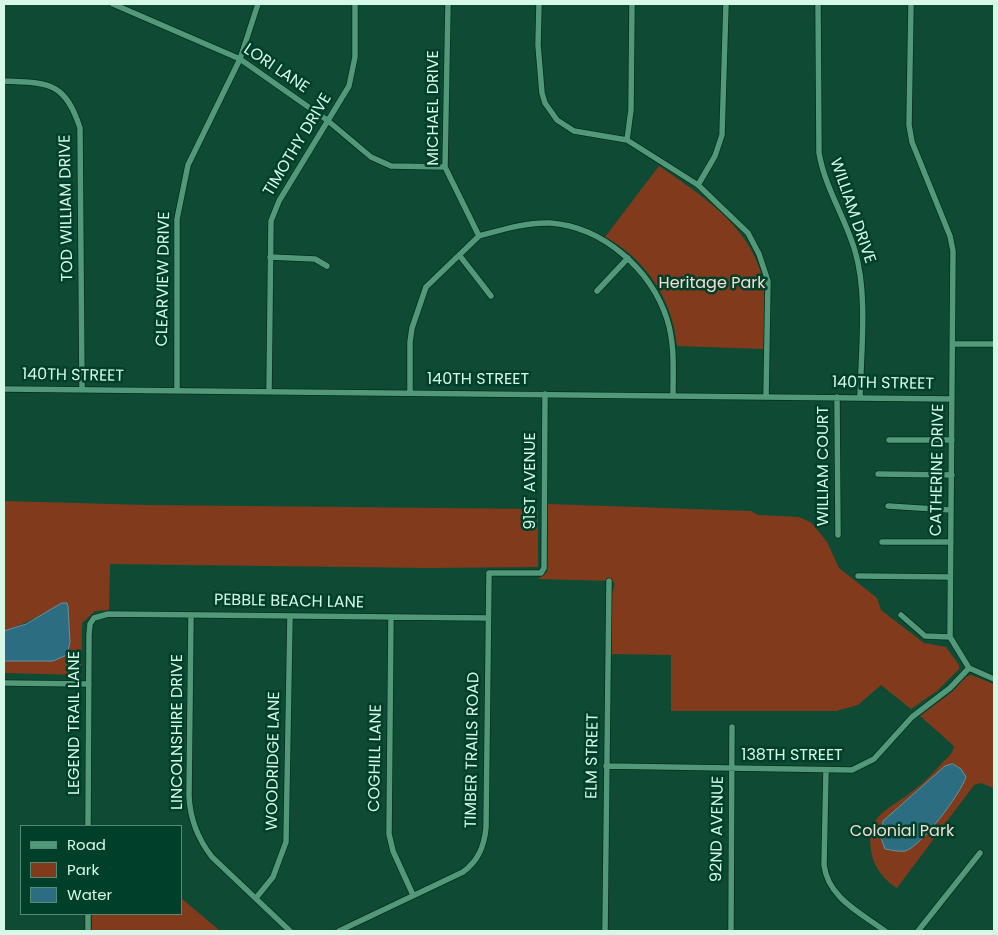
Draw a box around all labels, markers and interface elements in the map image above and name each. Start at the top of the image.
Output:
street label: LORI LANE [240,40,312,98]
street label: MICHAEL DRIVE [424,50,444,166]
street label: TIMOTHY DRIVE [260,90,336,200]
street label: TOD WILLIAM DRIVE [56,134,78,282]
street label: WILLIAM DRIVE [825,156,879,266]
street label: CLEARVIEW DRIVE [153,211,175,347]
park label: Heritage Park [659,274,765,294]
street label: 140TH STREET [22,366,124,386]
street label: 140TH STREET [427,370,529,390]
street label: 140TH STREET [832,374,934,394]
street label: CATHERINE DRIVE [927,404,949,536]
street label: WILLIAM COURT [814,406,834,526]
street label: 91ST AVENUE [521,432,541,530]
street label: PEBBLE BEACH LANE [214,591,364,613]
street label: LEGEND TRAIL LANE [65,651,85,795]
street label: LINCOLNSHIRE DRIVE [168,654,188,810]
street label: TIMBER TRAILS ROAD [462,672,484,828]
street label: WOODRIDGE LANE [263,691,285,831]
street label: COGHILL LANE [365,704,387,812]
street label: ELM STREET [583,713,603,799]
street label: 138TH STREET [741,746,843,766]
street label: 92ND AVENUE [707,776,729,882]
park label: Colonial Park [850,822,954,842]
legend [20,825,182,915]
text: Road [67,834,106,855]
text: Park [67,859,99,880]
text: Water [67,884,112,905]

